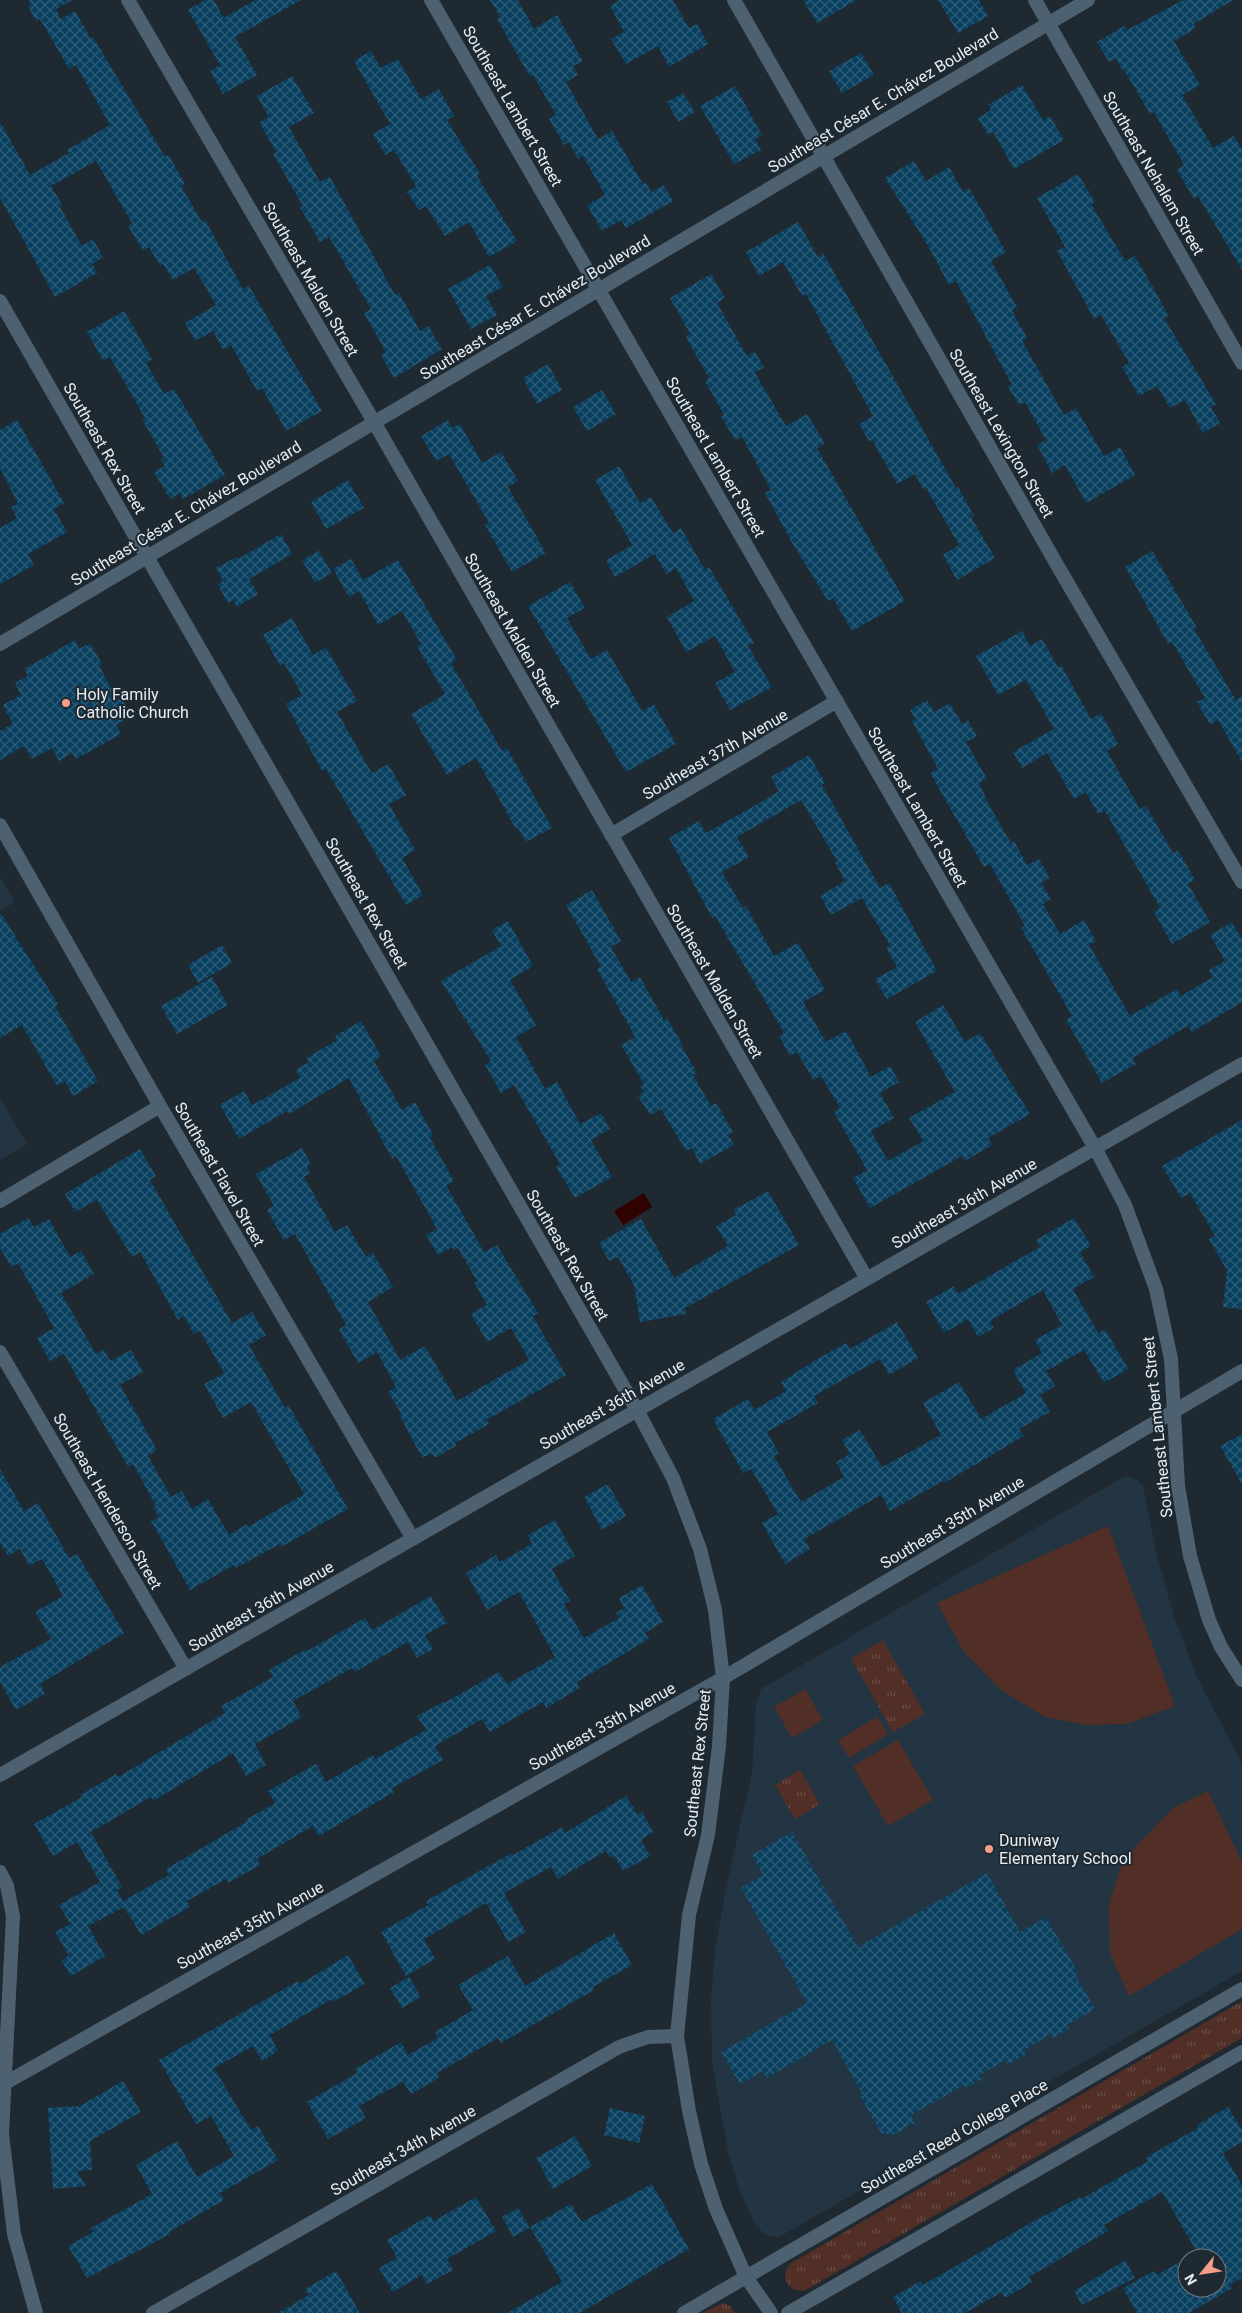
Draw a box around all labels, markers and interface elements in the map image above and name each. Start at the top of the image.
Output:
street label: Southeast Lambert Street [459,23,566,190]
street label: Southeast César E. Chávez Boulevard [765,24,1002,177]
street label: Southeast Nehalem Street [1099,88,1208,259]
street label: Southeast Malden Street [259,199,363,360]
street label: Southeast César E. Chávez Boulevard [417,231,654,384]
street label: Southeast Lexington Street [945,345,1058,521]
street label: Southeast Lambert Street [662,374,769,541]
street label: Southeast Rex Street [59,379,150,517]
street label: Southeast César E. Chávez Boulevard [68,437,305,590]
street label: Southeast Malden Street [461,550,565,711]
place label: Holy Family Catholic Church [76,685,189,722]
marker: Holy Family Catholic Church [60,697,72,709]
street label: Southeast 37th Avenue [639,705,791,804]
street label: Southeast Lambert Street [864,724,971,891]
street label: Southeast Rex Street [321,834,412,972]
street label: Southeast Malden Street [663,901,767,1062]
street label: Southeast Flavel Street [170,1099,269,1250]
street label: Southeast 36th Avenue [888,1154,1040,1253]
street label: Southeast Rex Street [522,1186,613,1324]
street label: Southeast Lambert Street [1139,1335,1176,1519]
street label: Southeast 36th Avenue [536,1355,688,1454]
street label: Southeast Henderson Street [49,1410,166,1593]
street label: Southeast 35th Avenue [877,1472,1028,1573]
street label: Southeast 36th Avenue [185,1557,337,1656]
street label: Southeast 35th Avenue [526,1678,679,1775]
street label: Southeast Rex Street [680,1688,715,1838]
place label: Duniway Elementary School [999,1831,1132,1868]
marker: Duniway Elementary School [983,1843,995,1855]
street label: Southeast 35th Avenue [174,1877,327,1974]
street label: Southeast Reed College Place [857,2075,1051,2198]
street label: Southeast 34th Avenue [327,2101,479,2200]
north arrow [1177,2248,1227,2298]
text: N [1181,2271,1200,2288]

